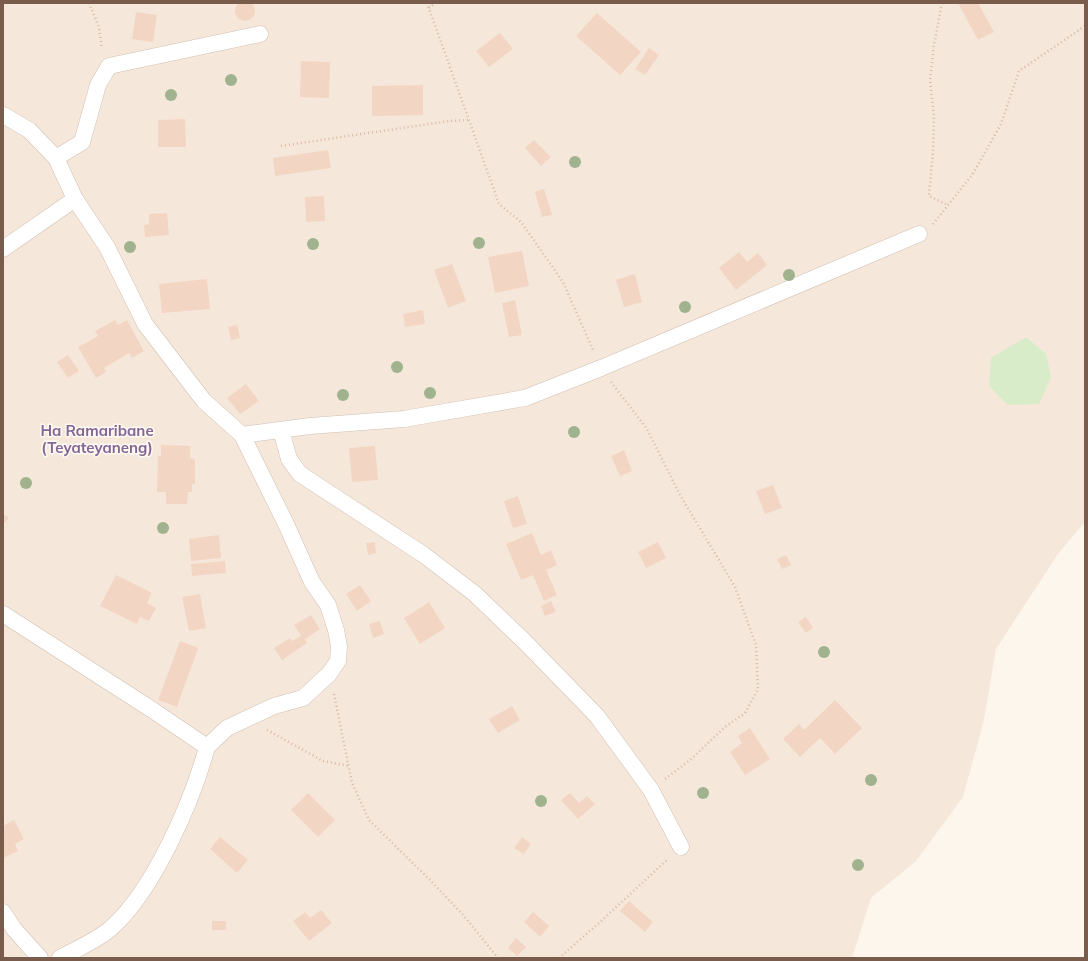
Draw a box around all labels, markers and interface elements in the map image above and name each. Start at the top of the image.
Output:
district label: Ha Ramaribane (Teyateyaneng) [40,421,154,457]

